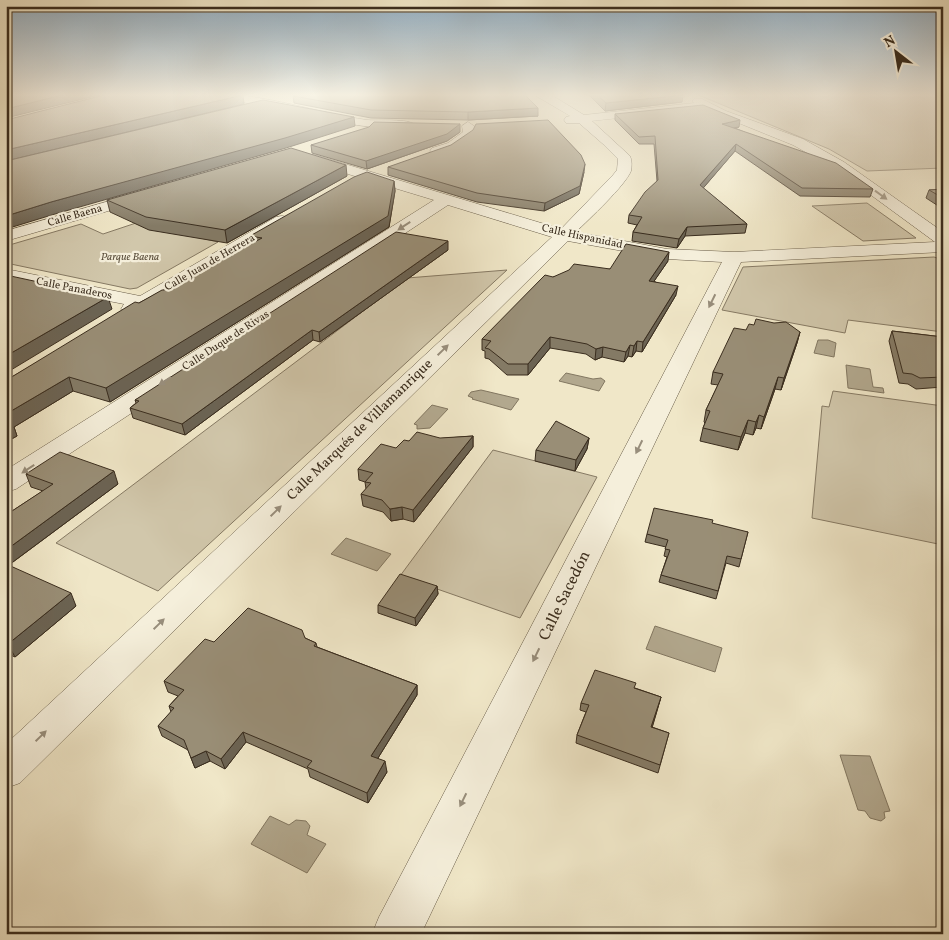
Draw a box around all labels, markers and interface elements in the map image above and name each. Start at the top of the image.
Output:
north arrow [872,28,922,78]
text: N [881,31,899,53]
one-way arrow [874,190,888,200]
street label: Calle Baena [46,201,105,231]
one-way arrow [397,221,411,231]
street label: Calle Hispanidad [540,221,624,253]
street label: Calle Juan de Herrera [162,231,259,295]
park label: Parque Baena [101,250,159,265]
street label: Calle Panaderos [35,274,114,304]
one-way arrow [708,294,716,308]
street label: Calle Duque de Rivas [180,307,273,375]
one-way arrow [437,344,449,356]
street label: Calle Marqués de Villamanrique [283,355,437,505]
one-way arrow [158,376,171,386]
one-way arrow [635,439,643,454]
one-way arrow [22,464,35,474]
one-way arrow [269,505,281,517]
street label: Calle Sacedón [534,547,596,645]
one-way arrow [152,618,164,630]
one-way arrow [531,647,540,662]
one-way arrow [35,730,47,742]
one-way arrow [459,793,467,807]

